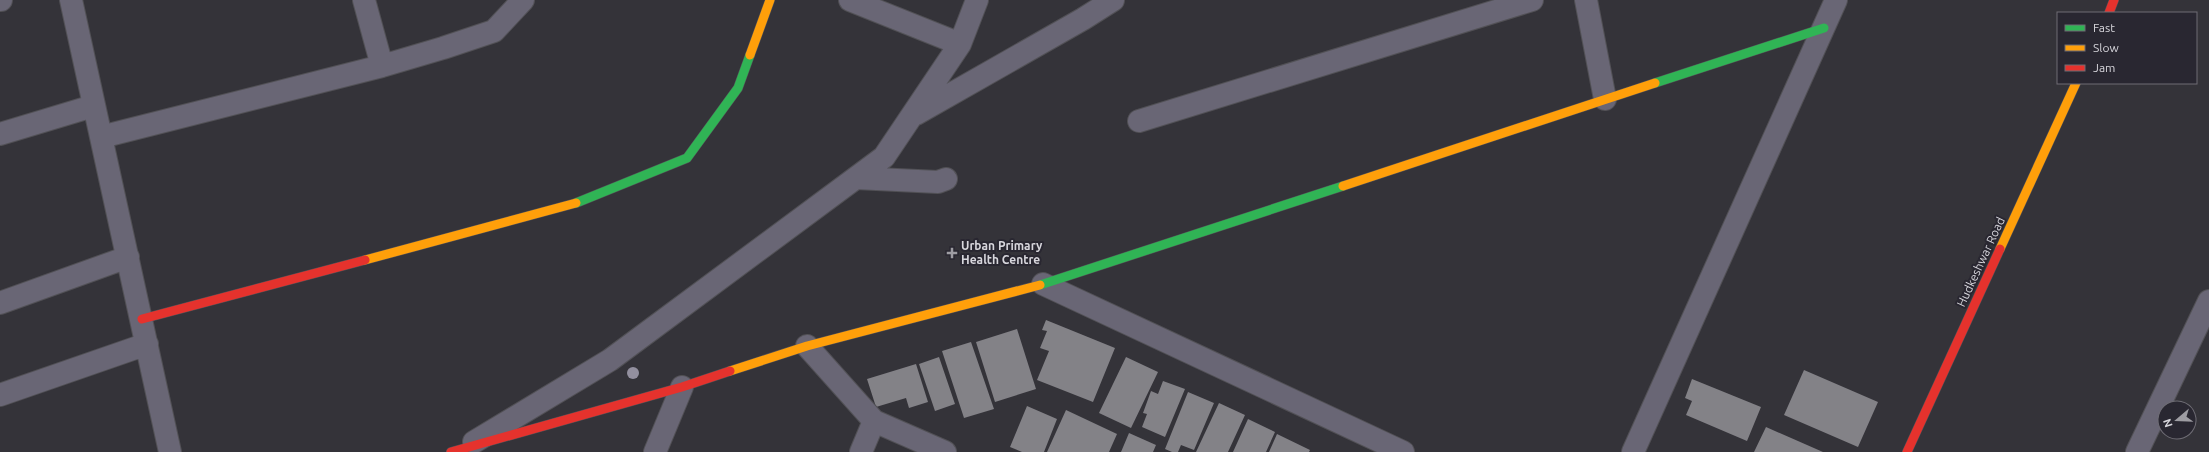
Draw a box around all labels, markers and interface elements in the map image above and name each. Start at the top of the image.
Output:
legend [2057,12,2197,84]
text: Fast [2093,21,2115,34]
text: Slow [2093,41,2119,54]
text: Jam [2093,61,2115,74]
street label: Hudkeshwar Road [1954,215,2007,309]
place label: Urban Primary Health Centre [961,239,1043,266]
marker: Urban Primary Health Centre [946,247,958,259]
north arrow [2157,400,2197,440]
text: N [2161,417,2175,429]

